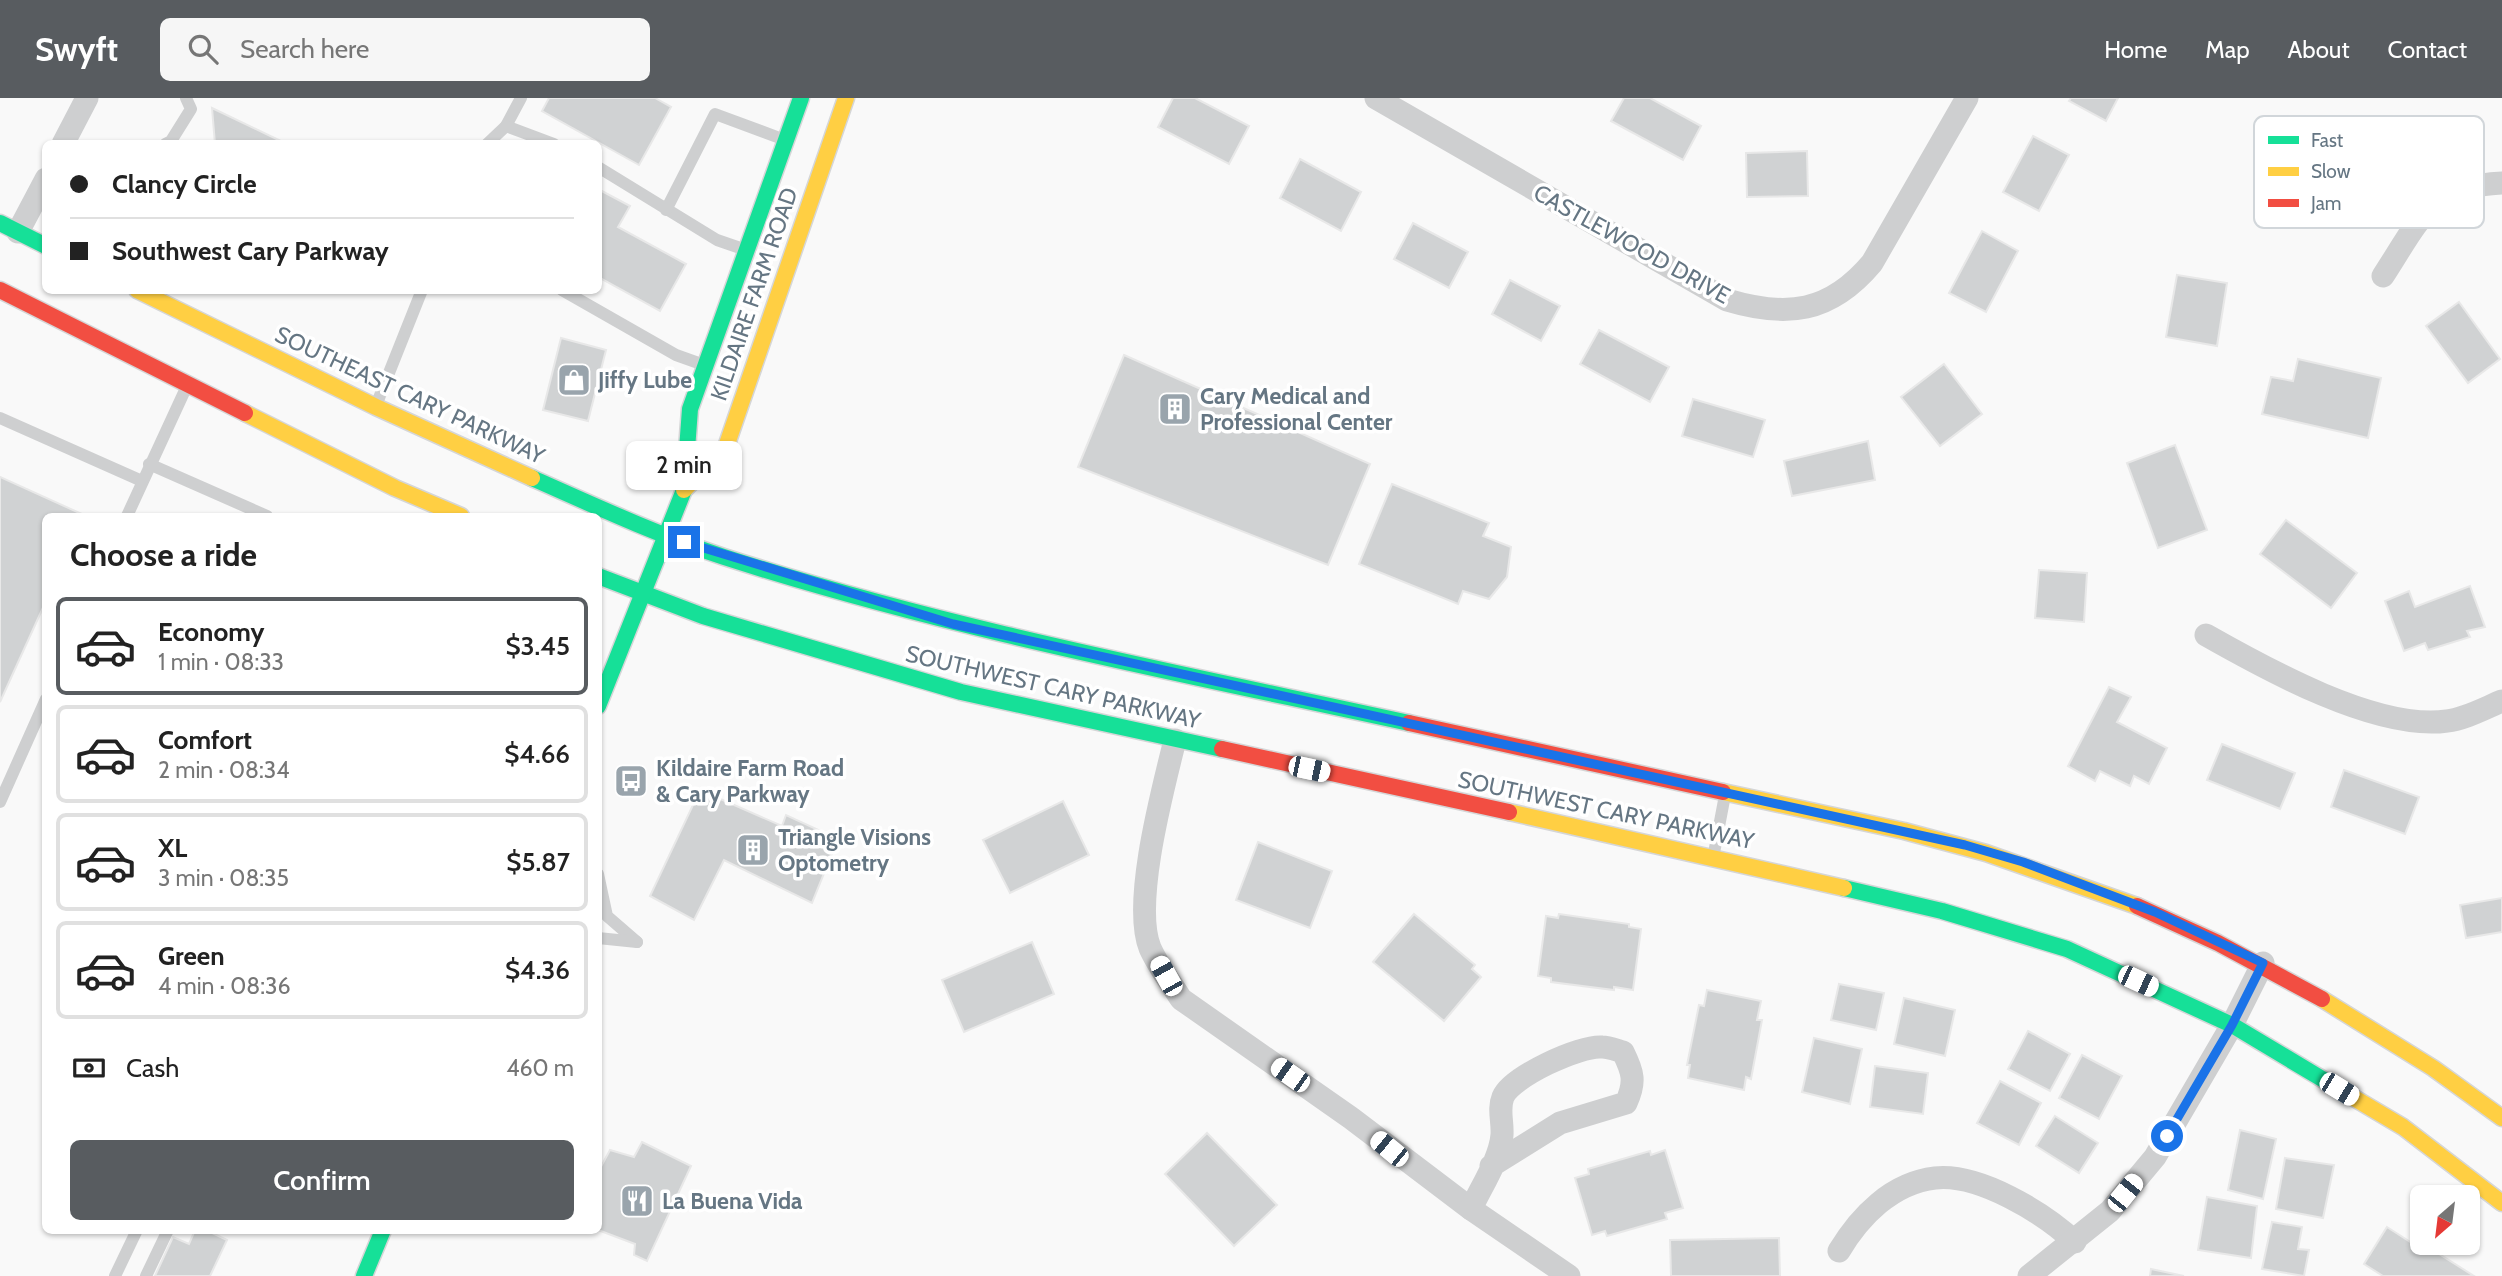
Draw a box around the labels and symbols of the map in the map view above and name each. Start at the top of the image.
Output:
legend [2254,116,2484,228]
text: Fast [2311,129,2344,152]
text: Slow [2311,160,2351,183]
street label: CASTLEWOOD DRIVE [1529,178,1735,310]
street label: KILDAIRE FARM ROAD [704,184,804,404]
text: Jam [2310,192,2341,215]
street label: SOUTHEAST CARY PARKWAY [271,320,550,470]
shop icon: Jiffy Lube [555,361,593,399]
place label: Jiffy Lube [597,366,692,394]
place label: Cary Medical and Professional Center [1200,382,1393,436]
building icon: Cary Medical and Professional Center [1156,390,1194,428]
callout: 2 min [626,440,742,490]
route end [668,526,700,558]
street label: SOUTHWEST CARY PARKWAY [903,639,1204,735]
place label: Kildaire Farm Road & Cary Parkway [656,754,844,808]
car [1287,754,1332,784]
bus stop icon: Kildaire Farm Road & Cary Parkway [612,762,650,800]
street label: SOUTHWEST CARY PARKWAY [1456,765,1757,855]
place label: Triangle Visions Optometry [778,823,931,877]
building icon: Triangle Visions Optometry [734,831,772,869]
car [1147,953,1186,999]
car [2115,963,2162,999]
car [1267,1054,1314,1096]
car [2316,1069,2363,1109]
route start [2151,1120,2183,1152]
car [1367,1128,1412,1170]
car [2104,1170,2147,1216]
restaurant icon: La Buena Vida [618,1182,656,1220]
north arrow [2410,1185,2480,1255]
place label: La Buena Vida [662,1187,803,1215]

